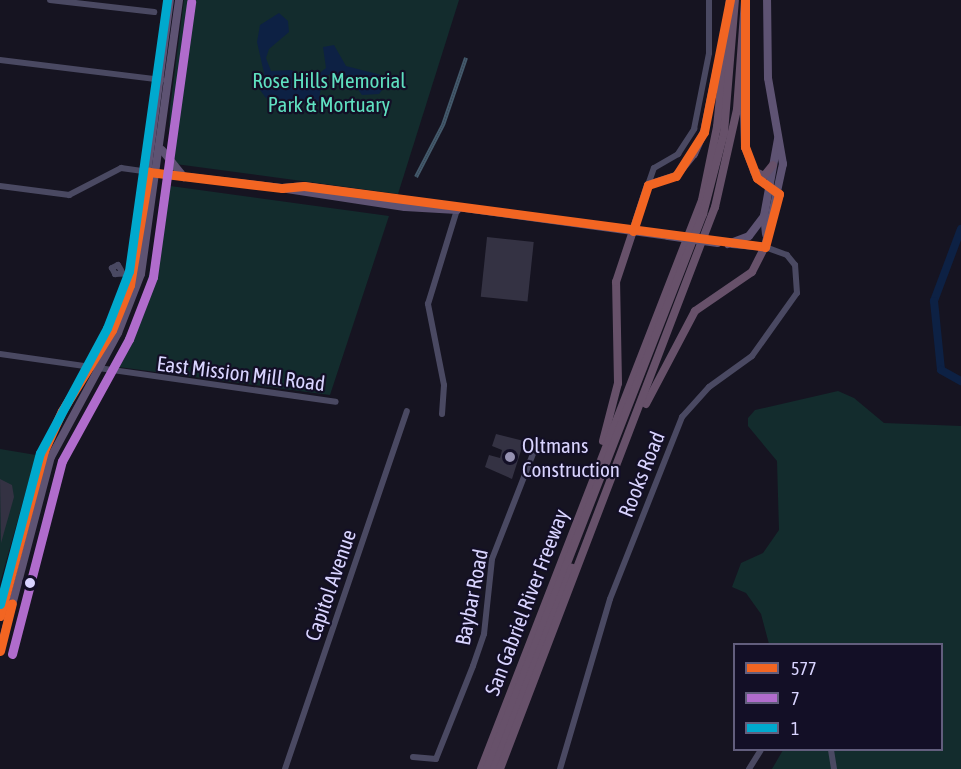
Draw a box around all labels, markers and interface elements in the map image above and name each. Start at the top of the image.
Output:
park label: Rose Hills Memorial Park & Mortuary [252,67,406,117]
street label: East Mission Mill Road [155,350,327,396]
street label: Rooks Road [612,428,670,520]
place label: Oltmans Construction [522,432,620,482]
marker: Oltmans Construction [503,450,517,464]
street label: San Gabriel River Freeway [479,505,573,699]
street label: Capitol Avenue [299,526,361,644]
street label: Baybar Road [449,547,493,647]
unlabelled marker [24,577,36,589]
legend [733,643,943,751]
text: 577 [791,658,816,679]
text: 7 [791,688,799,709]
text: 1 [791,718,799,739]

